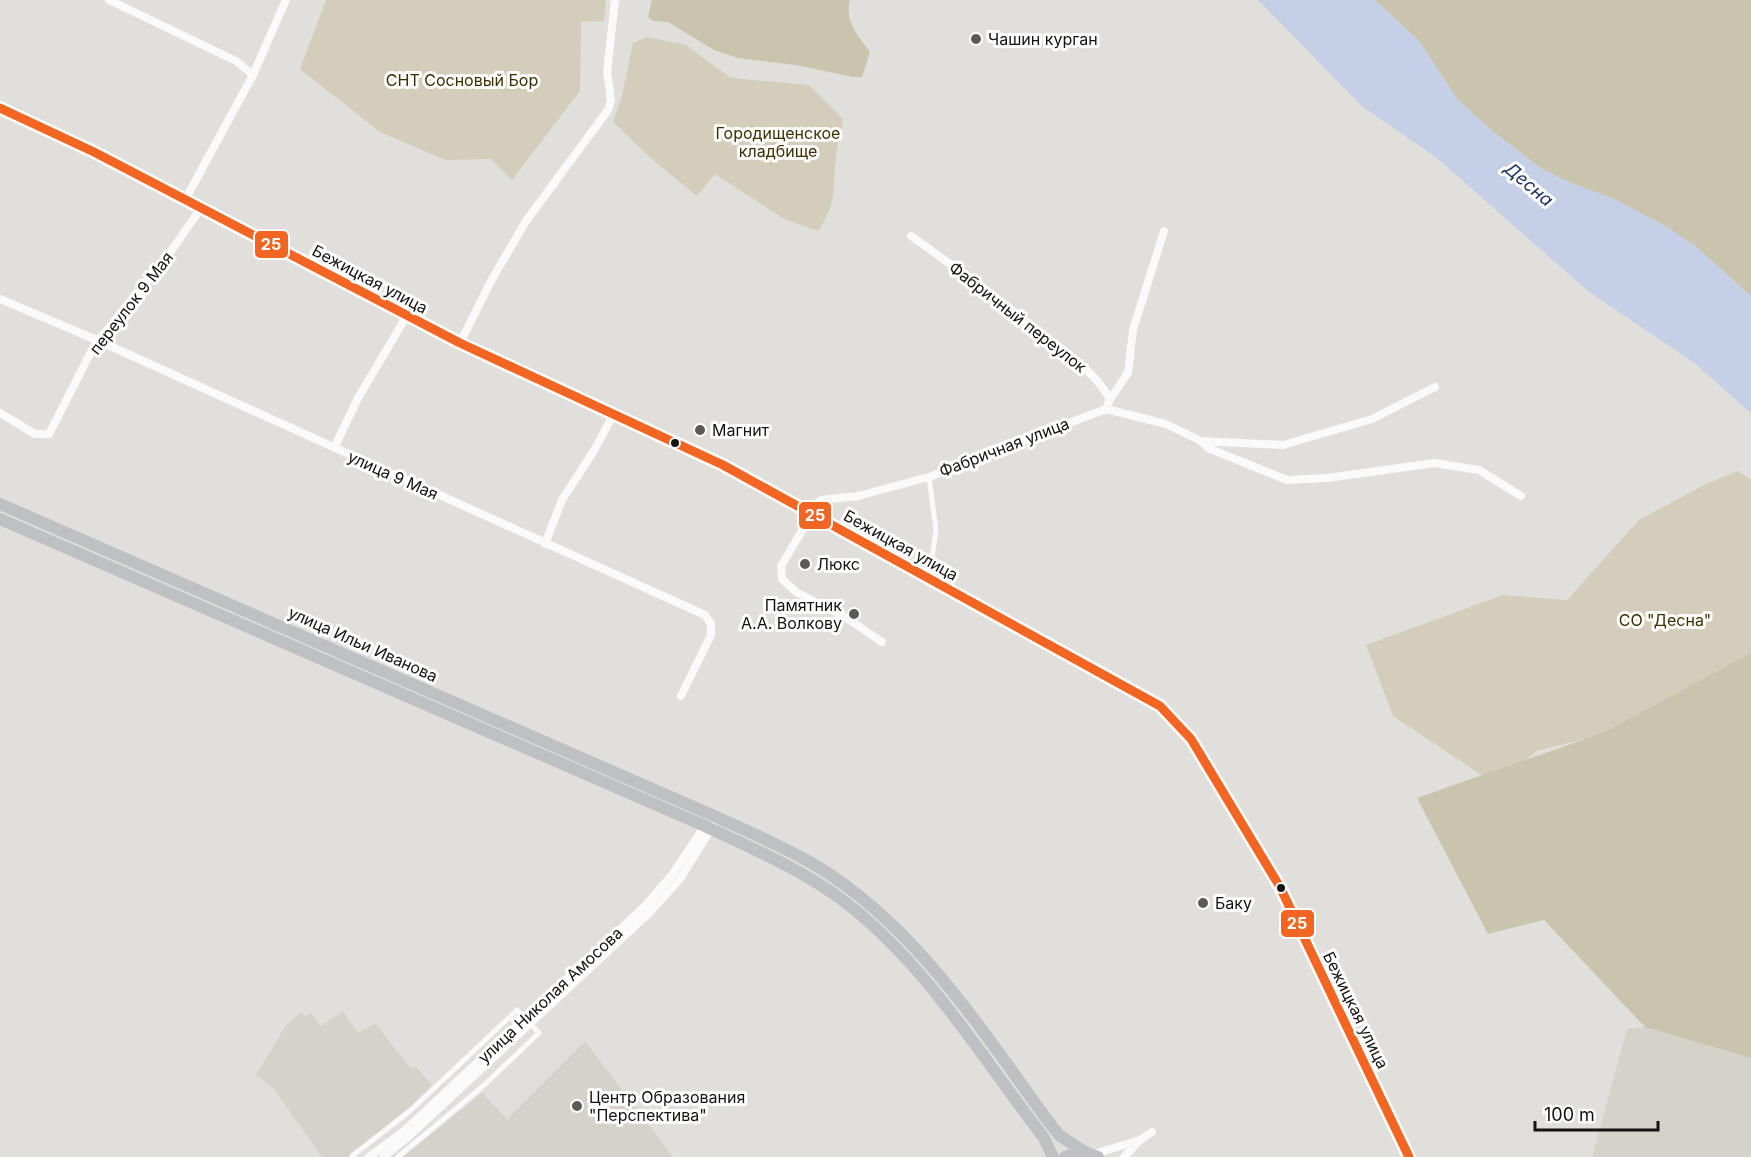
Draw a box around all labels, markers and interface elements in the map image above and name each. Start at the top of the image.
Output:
place label: Чашин курган [988,29,1098,49]
marker: Чашин курган [969,32,983,46]
park label: СНТ Сосновый Бор [386,70,538,90]
park label: Городищенское кладбище [716,123,840,161]
water label: Десна [1500,157,1558,210]
line badge: 25 [254,230,289,259]
text: 25 [261,234,281,254]
street label: Бежицкая улица [309,240,431,318]
street label: переулок 9 Мая [85,248,177,358]
street label: Фабричный переулок [945,257,1091,377]
street label: Фабричная улица [936,413,1072,481]
place label: Магнит [712,420,770,440]
marker: Магнит [693,423,707,437]
unlabelled marker [669,437,681,449]
street label: улица 9 Мая [345,446,441,504]
line badge: 25 [798,501,832,530]
text: 25 [805,505,825,525]
street label: Бежицкая улица [840,505,962,585]
place label: Люкс [817,554,860,574]
marker: Люкс [798,557,812,571]
place label: Памятник А.А. Волкову [741,595,842,633]
street label: улица Ильи Иванова [285,602,441,686]
marker: Памятник А.А. Волкову [847,607,861,621]
park label: СО "Десна" [1619,610,1711,630]
unlabelled marker [1275,882,1287,894]
place label: Баку [1215,893,1252,913]
marker: Баку [1196,896,1210,910]
line badge: 25 [1280,909,1315,938]
text: 25 [1287,913,1307,933]
street label: улица Николая Амосова [474,923,626,1067]
street label: Бежицкая улица [1319,948,1393,1072]
place label: Центр Образования "Перспектива" [589,1087,745,1125]
scale bar [1535,1094,1658,1132]
marker: Центр Образования "Перспектива" [570,1099,584,1113]
text: 100 m [1544,1104,1595,1125]

